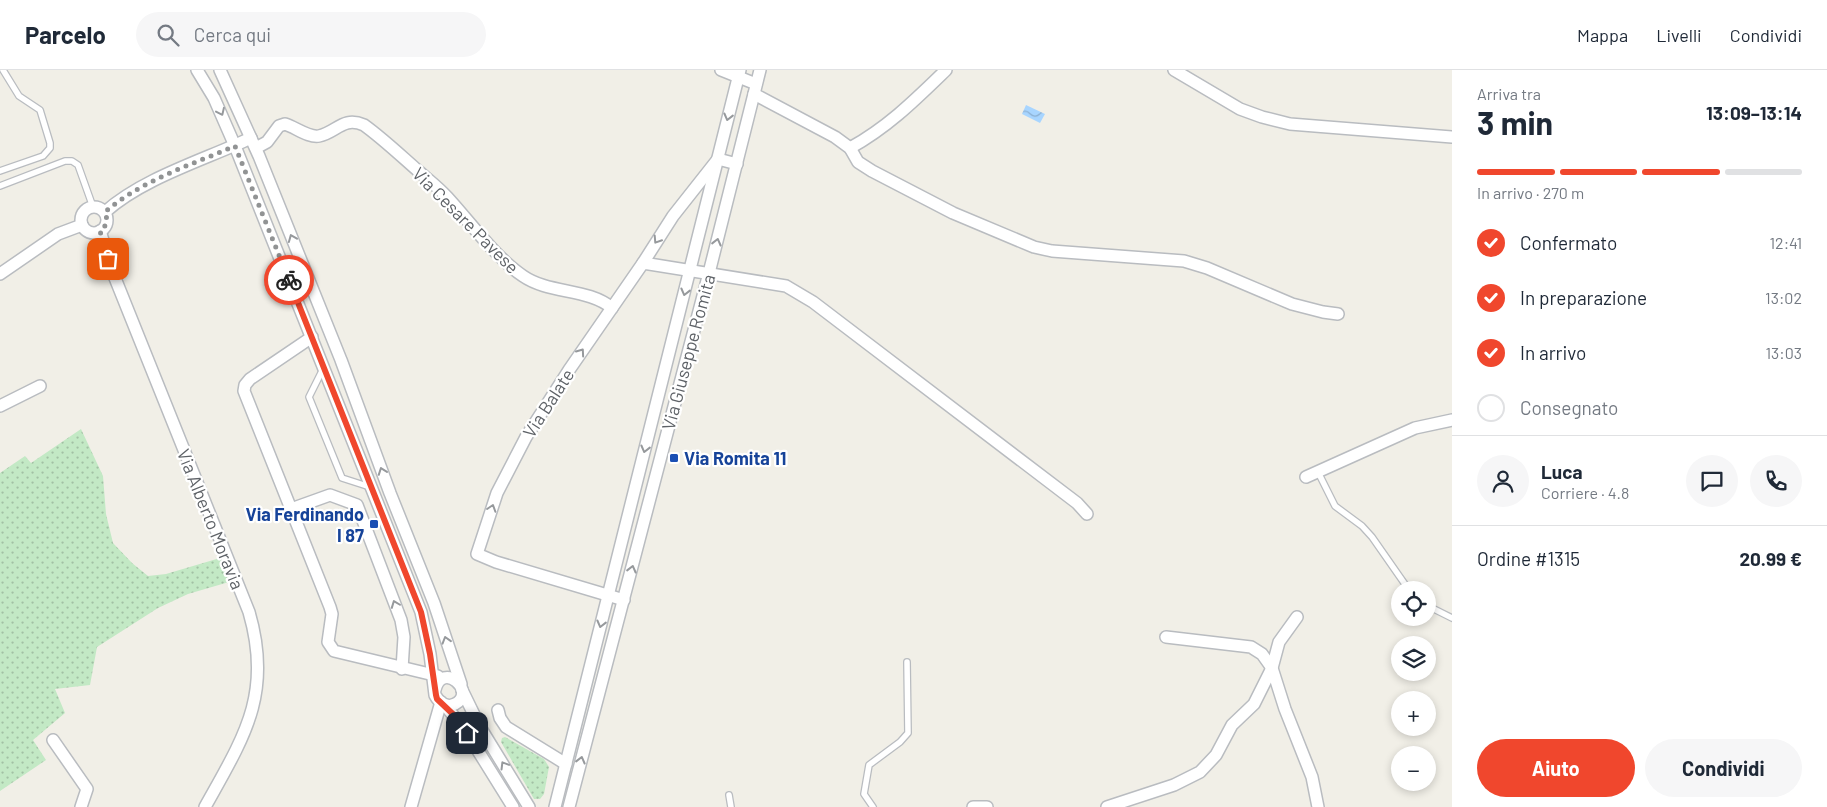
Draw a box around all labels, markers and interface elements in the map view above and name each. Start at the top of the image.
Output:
search box [136,12,486,57]
text: Parcelo [25,20,106,49]
icon: search [154,21,182,49]
text: Cerca qui [194,23,271,46]
text: Mappa [1577,24,1628,46]
text: Livelli [1656,24,1702,46]
text: Condividi [1730,24,1802,46]
text: Arriva tra [1477,84,1541,103]
text: 13:09–13:14 [1706,101,1802,124]
text: 3 min [1477,103,1553,141]
one-way arrow [214,107,224,116]
one-way arrow [724,113,734,121]
street label: Via Cesare Pavese [408,162,524,278]
text: In arrivo · 270 m [1477,183,1584,202]
icon: check [1477,229,1505,257]
text: Confermato [1520,231,1617,254]
text: 12:41 [1769,233,1802,252]
one-way arrow [288,234,299,243]
one-way arrow [654,235,664,244]
pin [87,238,129,280]
one-way arrow [711,238,722,247]
icon: bag [94,245,122,273]
courier [264,255,314,305]
icon: bike [275,266,303,294]
street label: Via Giuseppe Romita [657,272,719,432]
icon: check [1477,284,1505,312]
text: In preparazione [1520,286,1647,309]
one-way arrow [680,287,690,295]
text: 13:02 [1765,288,1802,307]
icon: check [1477,339,1505,367]
text: In arrivo [1520,341,1586,364]
text: 13:03 [1765,343,1802,362]
one-way arrow [575,348,584,358]
street label: Via Balate [518,365,578,441]
text: Consegnato [1520,396,1618,419]
one-way arrow [640,445,651,454]
street label: Via Alberto Moravia [173,446,249,592]
place label: Via Romita 11 [684,447,786,469]
marker: Via Romita 11 [668,452,680,464]
button: person [1477,455,1529,507]
button: chat [1686,455,1738,507]
button: phone [1750,455,1802,507]
text: Luca [1541,460,1582,483]
one-way arrow [378,468,388,476]
text: Corriere · 4.8 [1541,483,1629,502]
place label: Via Ferdinando I 87 [245,503,364,546]
one-way arrow [486,504,496,513]
marker: Via Ferdinando I 87 [368,518,380,530]
text: Ordine #1315 [1477,547,1580,570]
text: 20.99 € [1739,547,1802,570]
one-way arrow [626,564,637,573]
map controls [1391,581,1436,791]
button: locate [1391,581,1436,626]
one-way arrow [391,600,401,609]
one-way arrow [596,620,607,628]
one-way arrow [441,636,451,644]
button: layers [1391,636,1436,681]
button: + [1391,691,1436,736]
pin [446,712,488,754]
icon: home [453,719,481,747]
button: Aiuto [1477,739,1635,797]
button: Condividi [1645,739,1802,797]
button: − [1391,746,1436,791]
one-way arrow [575,755,586,764]
one-way arrow [500,762,510,771]

